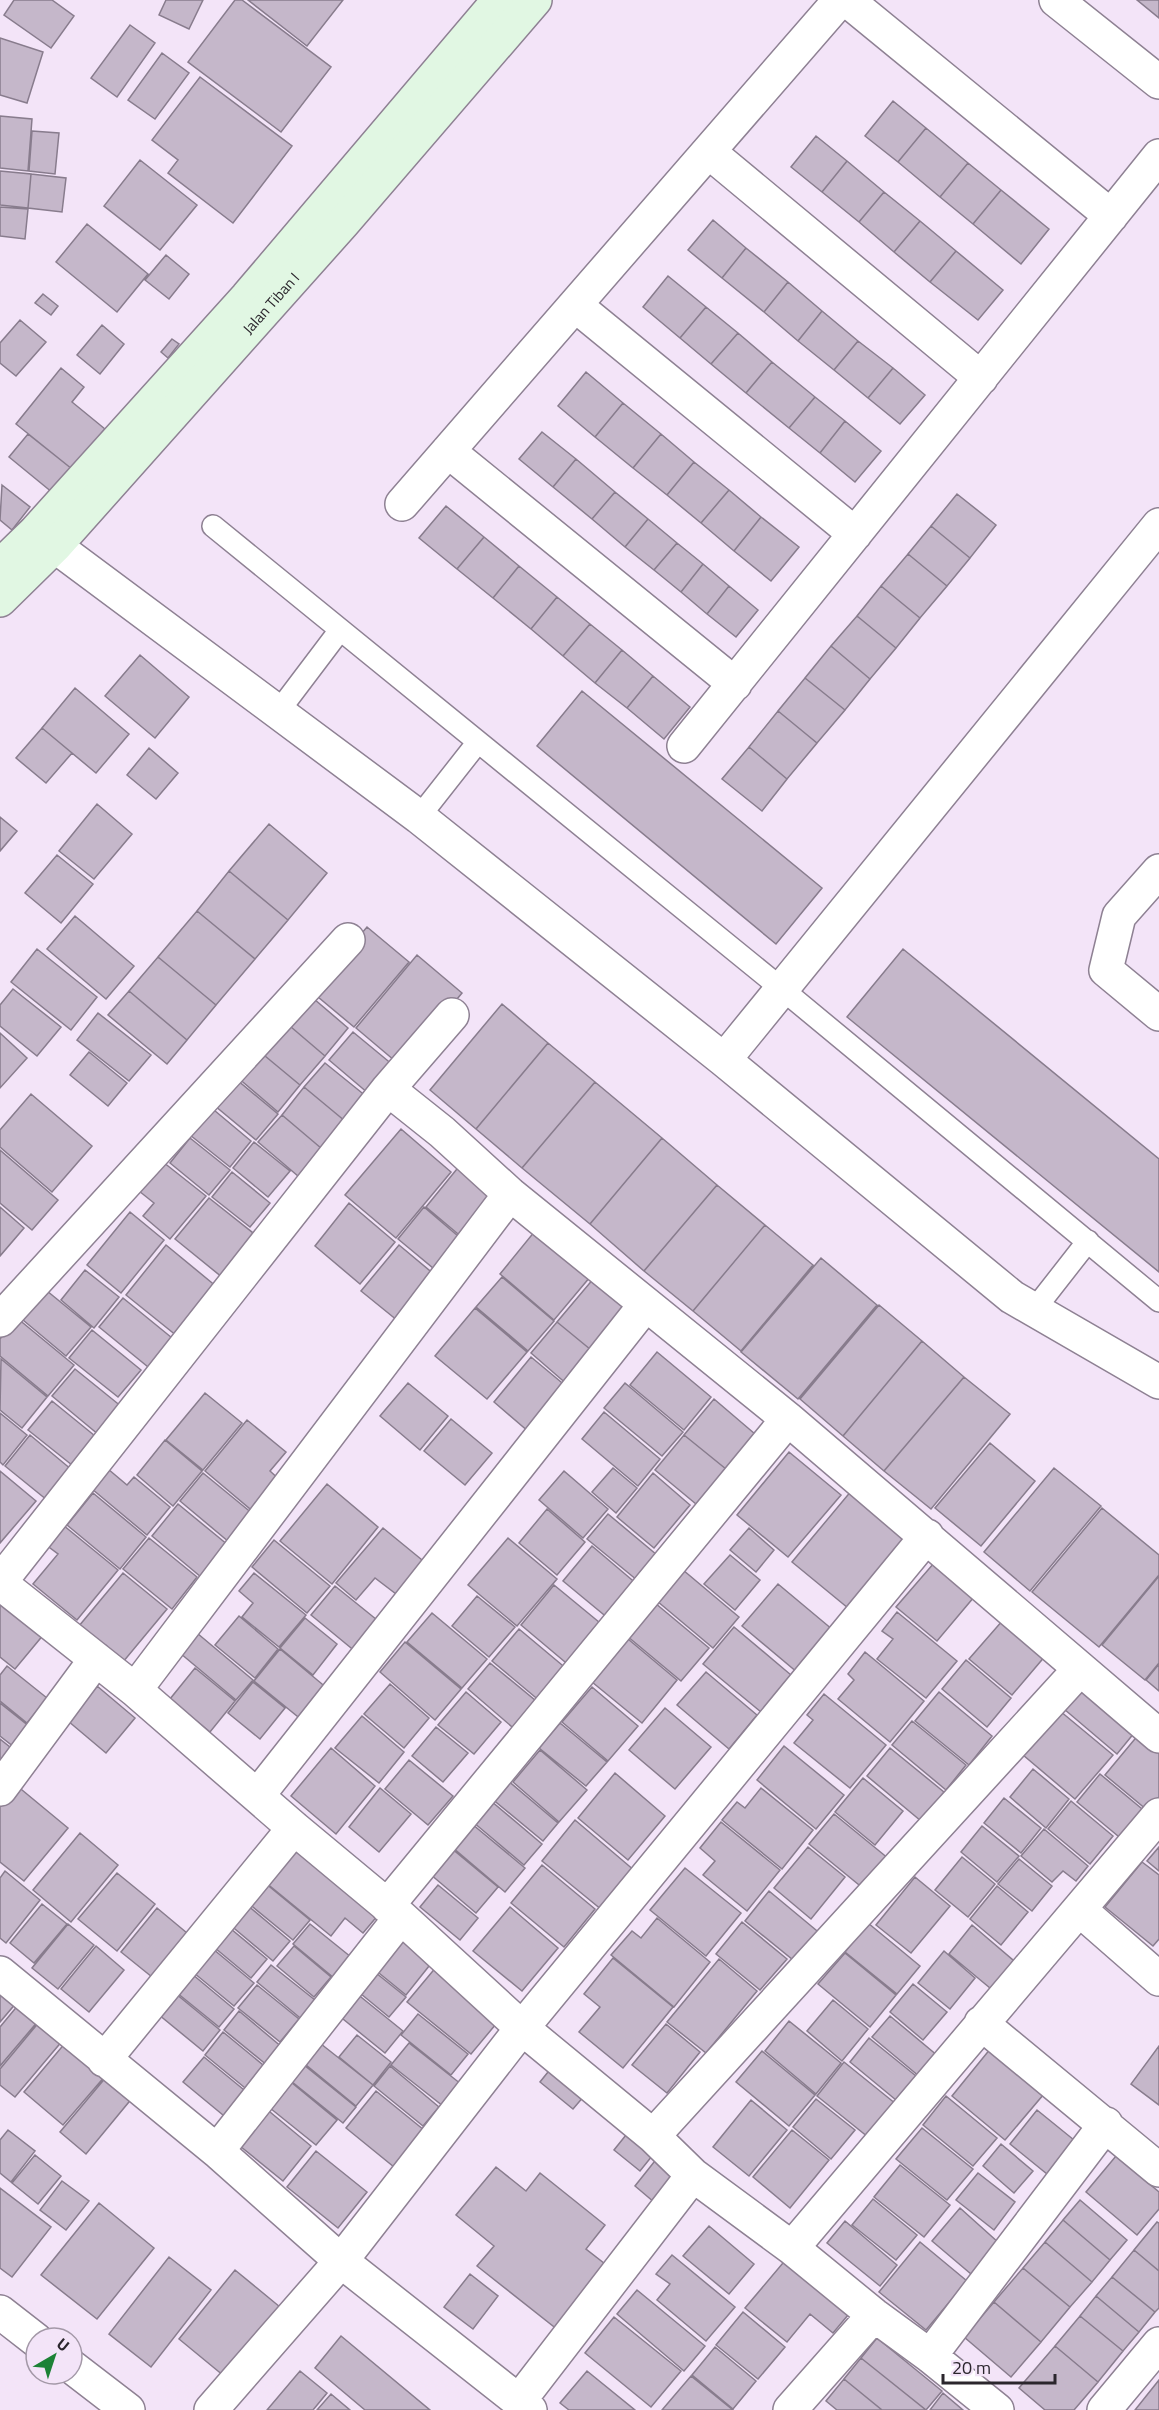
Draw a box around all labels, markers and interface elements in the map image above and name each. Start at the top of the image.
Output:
street label: Jalan Tiban I [237,267,305,339]
north arrow [24,2326,84,2386]
text: U [52,2332,75,2357]
scale bar [943,2347,1056,2385]
text: 20 m [952,2354,991,2381]

